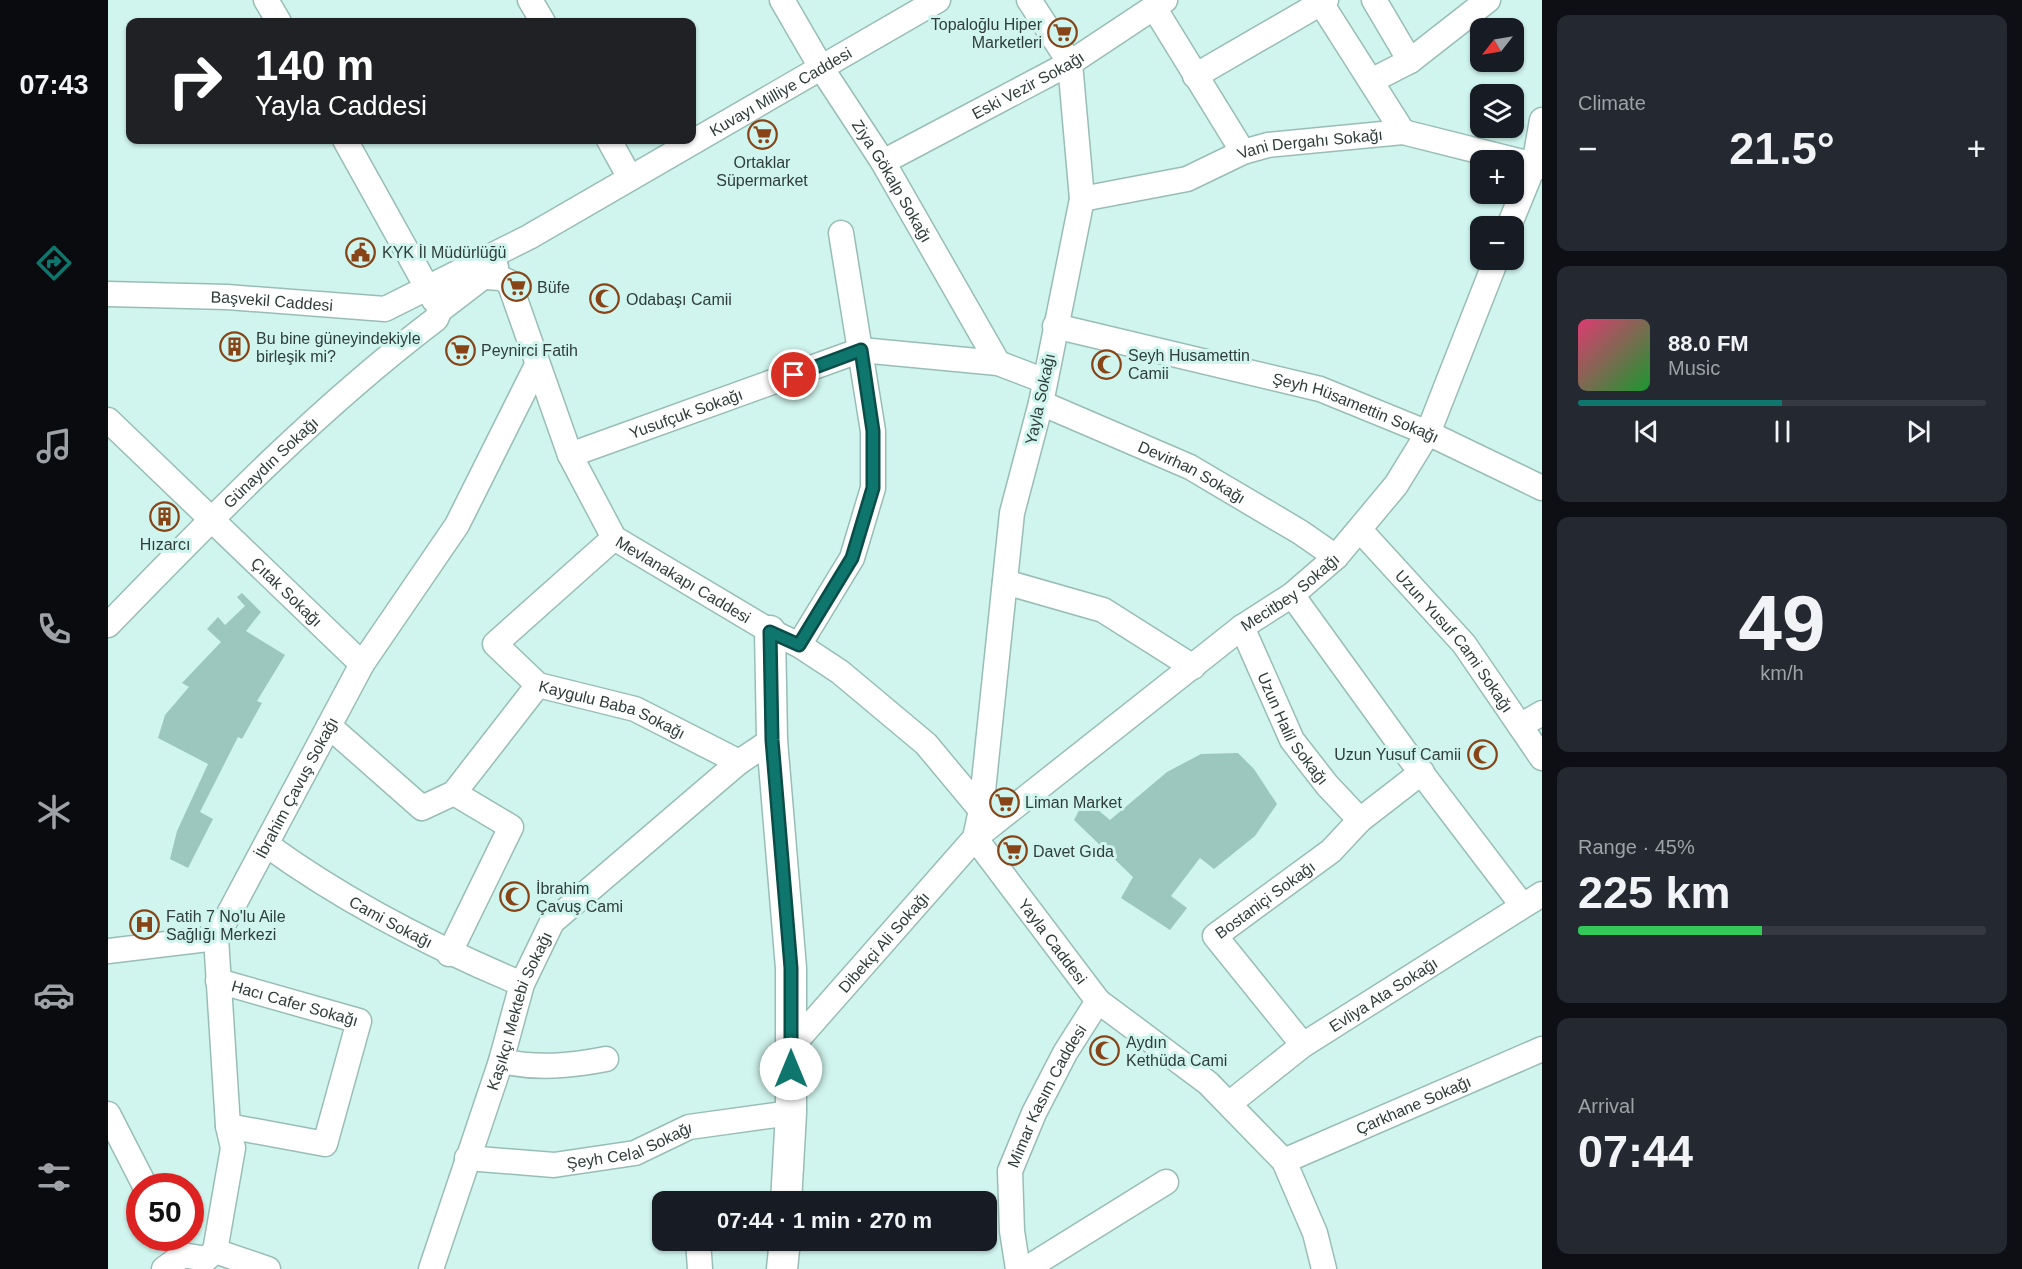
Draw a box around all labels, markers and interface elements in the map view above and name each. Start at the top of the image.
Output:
place label: Topaloğlu Hiper Marketleri [931,16,1043,51]
supermarket icon: Topaloğlu Hiper Marketleri [1047,17,1079,49]
north arrow [1470,18,1524,72]
map controls [1470,18,1524,270]
icon: right [156,42,234,120]
text: 140 m [255,42,374,89]
street label: Kuvayı Milliye Caddesi [706,44,854,139]
street label: Eski Vezir Sokağı [969,48,1087,122]
text: 07:43 [19,70,89,100]
button: layers [1470,84,1524,138]
text: Yayla Caddesi [255,91,427,121]
text: Climate [1578,92,1646,114]
street label: Ziya Gökalp Sokağı [849,116,936,245]
supermarket icon: Ortaklar Süpermarket [746,118,778,150]
text: 21.5° [1729,123,1835,174]
street label: Vani Dergahı Sokağı [1234,125,1384,162]
text: − [1578,130,1597,167]
text: + [1967,130,1986,167]
button: + [1470,150,1524,204]
place label: Ortaklar Süpermarket [716,154,808,189]
button: − [1470,216,1524,270]
public building icon: KYK İl Müdürlüğü [345,236,377,268]
icon: directions [33,242,75,284]
place label: KYK İl Müdürlüğü [382,243,507,261]
supermarket icon: Büfe [500,271,532,303]
place label: Büfe [537,279,570,296]
mosque icon: Odabaşı Camii [589,283,621,315]
street label: Başvekil Caddesi [210,288,334,314]
place label: Odabaşı Camii [626,291,732,308]
place label: Bu bine güneyindekiyle birleşik mi? [256,330,421,365]
building icon: Bu bine güneyindekiyle birleşik mi? [219,331,251,363]
text: 88.0 FM [1668,331,1749,356]
supermarket icon: Peynirci Fatih [444,334,476,366]
place label: Peynirci Fatih [481,342,578,359]
place label: Seyh Husamettin Camii [1128,347,1250,382]
mosque icon: Seyh Husamettin Camii [1091,348,1123,380]
pin [768,349,819,400]
street label: Yayla Sokağı [1022,352,1058,446]
text: Music [1668,357,1720,379]
icon: arrive [777,358,810,391]
street label: Şeyh Hüsamettin Sokağı [1271,370,1442,445]
street label: Yusufçuk Sokağı [627,385,745,441]
street label: Günaydın Sokağı [220,413,321,511]
icon: previous [1630,415,1663,448]
icon: pause [1766,415,1799,448]
icon: next [1902,415,1935,448]
icon: music [33,425,75,467]
street label: Devirhan Sokağı [1136,437,1249,506]
building icon: Hızarcı [149,500,181,532]
street label: Mevlanakapı Caddesi [613,533,754,626]
place label: Hızarcı [140,536,190,553]
street label: Meсitbey Sokağı [1237,550,1342,634]
street label: Çıtak Sokağı [248,554,326,630]
street label: Uzun Yusuf Cami Sokağı [1392,566,1516,715]
text: 49 [1739,579,1825,667]
icon: phone [33,608,75,650]
text: km/h [1760,662,1804,684]
street label: Uzun Halil Sokağı [1255,670,1332,788]
street label: Kaygulu Baba Sokağı [537,677,688,742]
street label: İbrahim Çavuş Sokağı [251,714,341,861]
mosque icon: Uzun Yusuf Camii [1466,738,1498,770]
place label: Uzun Yusuf Camii [1334,746,1461,763]
supermarket icon: Liman Market [988,786,1020,818]
icon: climate [33,791,75,833]
place label: Liman Market [1025,794,1122,811]
supermarket icon: Davet Gıda [996,835,1028,867]
text: Range · 45% [1578,836,1695,858]
place label: Davet Gıda [1033,843,1114,860]
street label: Bostaniçi Sokağı [1212,857,1318,942]
text: 225 km [1578,867,1731,918]
place label: İbrahim Çavuş Cami [536,879,623,915]
mosque icon: İbrahim Çavuş Cami [499,881,531,913]
street label: Dibekçi Ali Sokağı [835,888,932,996]
street label: Cami Sokağı [347,892,435,951]
street label: Yayla Caddesi [1015,895,1090,987]
place label: Fatih 7 No'lu Aile Sağlığı Merkezi [166,908,286,943]
hospital icon: Fatih 7 No'lu Aile Sağlığı Merkezi [129,909,161,941]
street label: Kaşıkçı Mektebi Sokağı [483,929,555,1092]
street label: Evliya Ata Sokağı [1326,954,1440,1035]
icon: car [33,974,75,1016]
street label: Hacı Cafer Sokağı [230,977,360,1029]
street label: Mimar Kasım Caddesi [1004,1021,1089,1170]
place label: Aydın Kethüda Cami [1126,1034,1227,1069]
mosque icon: Aydın Kethüda Cami [1089,1035,1121,1067]
position arrow [759,1037,823,1101]
street label: Çarkhane Sokağı [1353,1072,1473,1137]
text: Arrival [1578,1095,1635,1117]
street label: Şeyh Celal Sokağı [565,1118,693,1172]
text: 07:44 [1578,1126,1693,1177]
icon: filters [33,1156,75,1198]
speed limit sign: 50 [126,1173,204,1251]
text: 07:44 · 1 min · 270 m [717,1208,932,1233]

